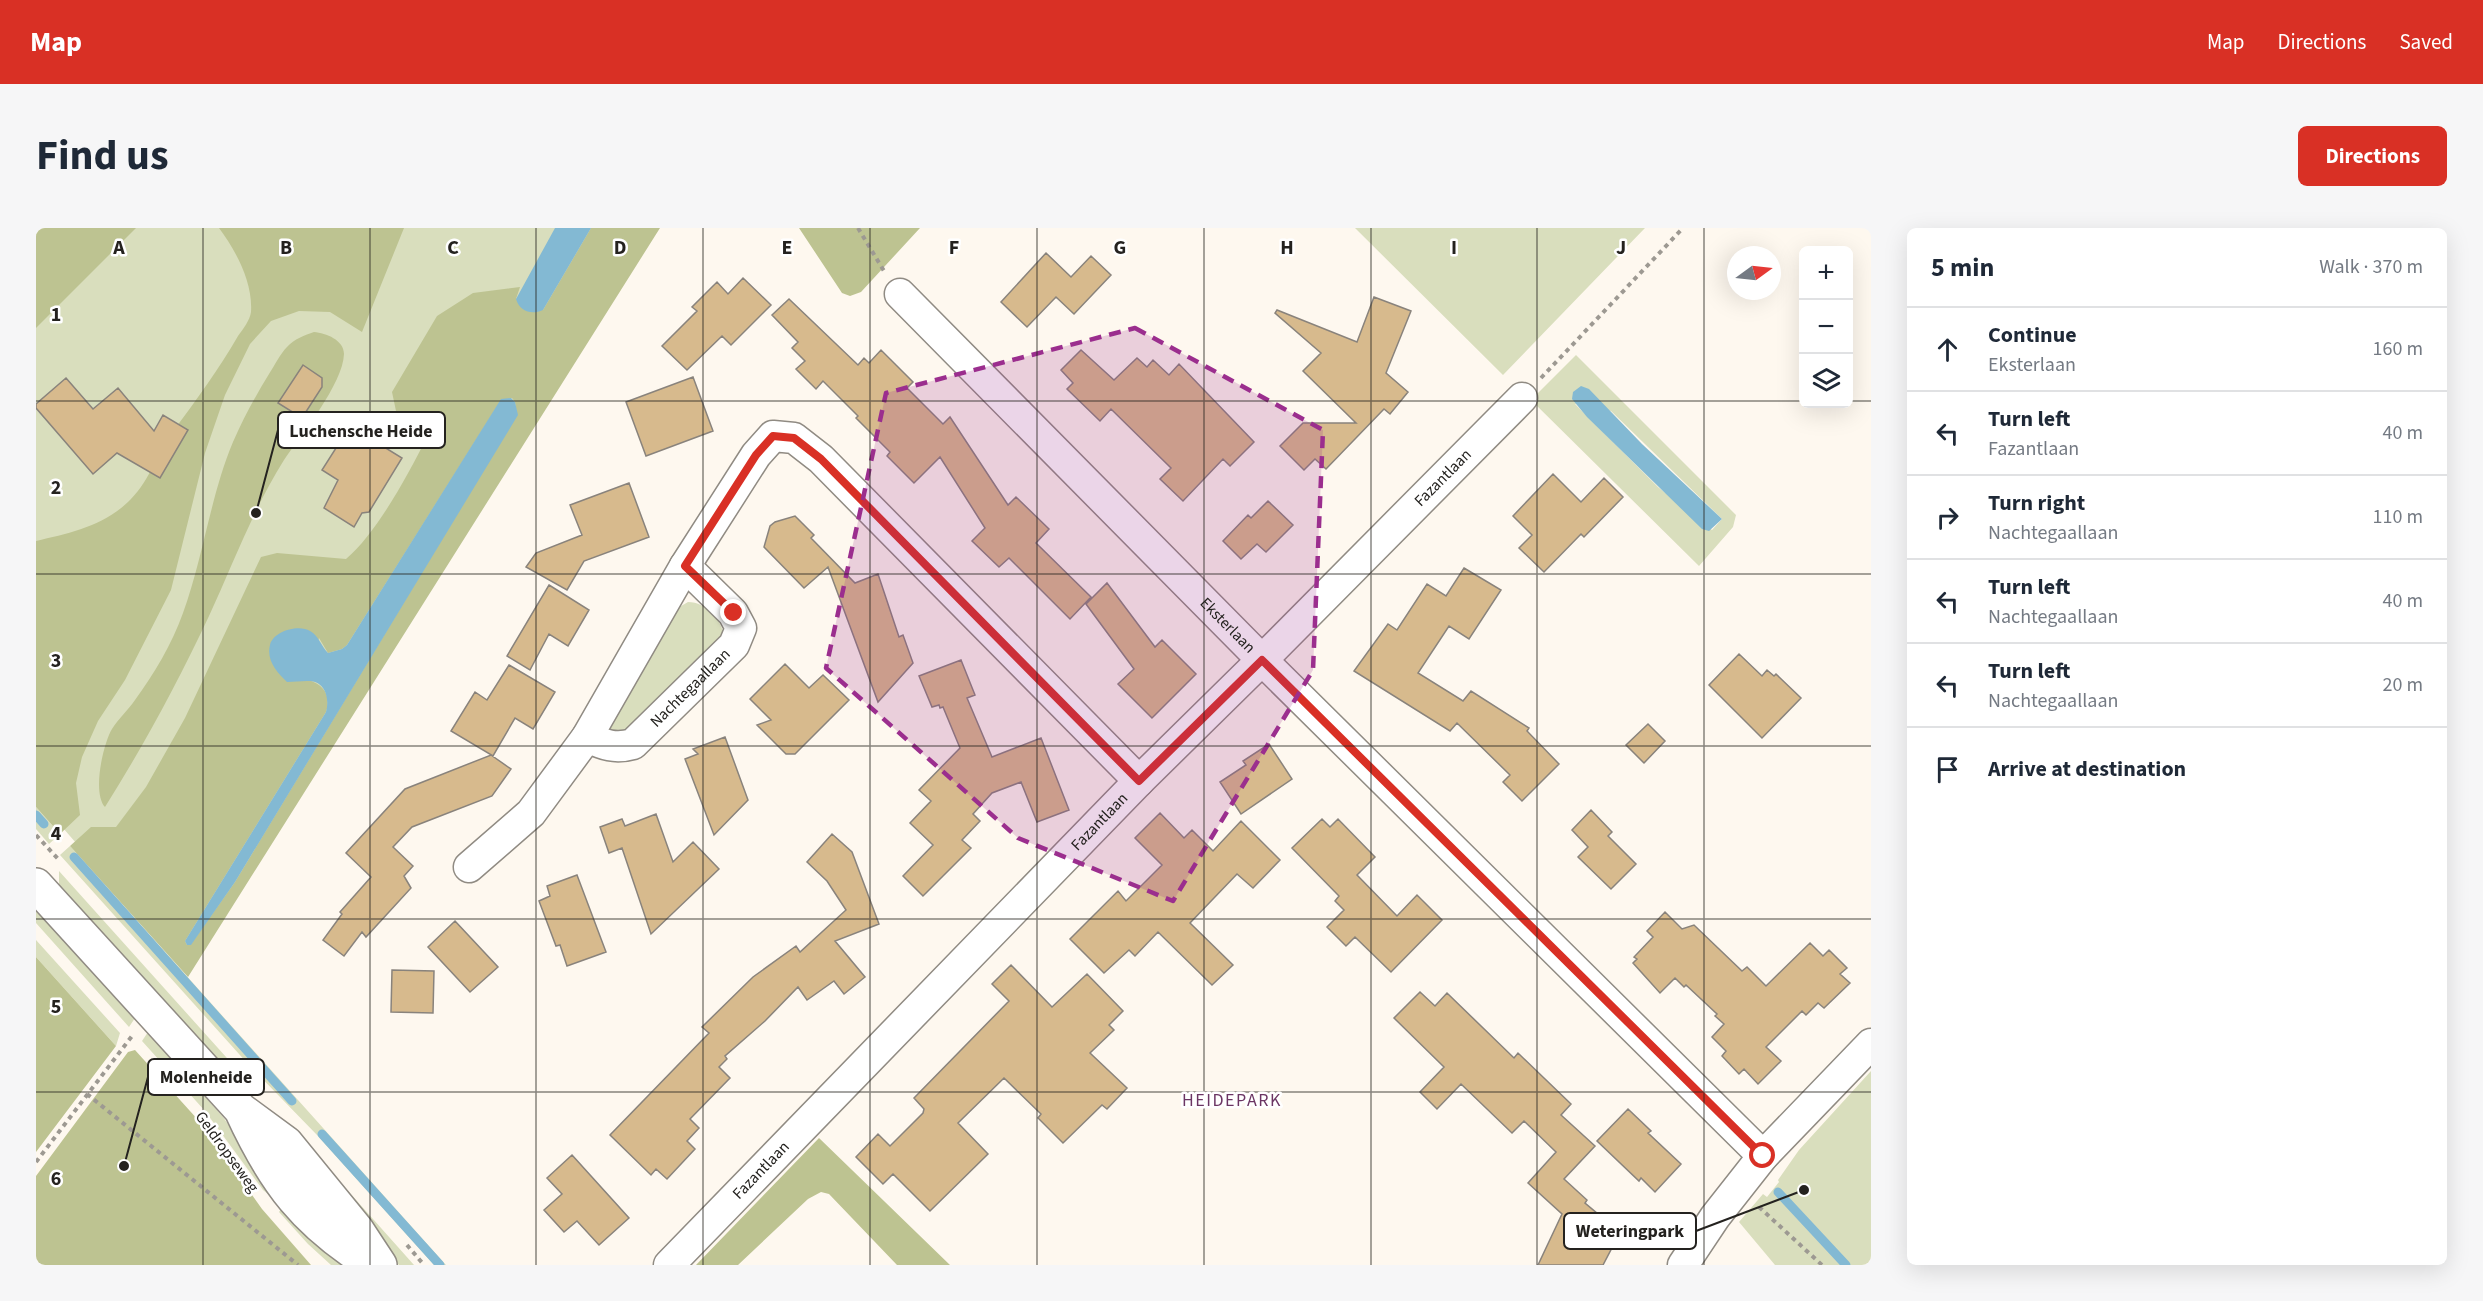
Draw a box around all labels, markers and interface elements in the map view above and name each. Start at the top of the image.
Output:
text: Map [30,22,82,62]
text: Map [2207,27,2245,57]
text: Directions [2278,27,2366,57]
text: Saved [2399,27,2453,57]
text: Find us [36,126,169,186]
button: Directions [2298,126,2447,186]
text: A [112,234,125,262]
text: B [280,234,292,262]
text: C [447,234,459,262]
text: D [614,234,626,262]
text: E [782,234,792,262]
text: F [949,234,959,262]
text: G [1114,234,1126,262]
text: H [1280,234,1294,262]
text: I [1451,234,1457,262]
text: J [1616,234,1626,262]
north arrow [1727,246,1781,300]
map controls [1799,246,1853,408]
button: + [1799,246,1853,300]
text: 5 min [1931,249,1994,286]
text: Walk · 370 m [2319,253,2423,281]
button: − [1799,300,1853,354]
text: 1 [51,301,61,329]
text: Continue [1988,319,2077,351]
icon: ahead [1931,333,1964,366]
text: 160 m [2373,335,2423,363]
text: Eksterlaan [1988,351,2076,379]
button: layers [1799,354,1853,408]
text: Turn left [1988,403,2070,435]
callout: Luchensche Heide [278,412,445,448]
icon: left [1931,417,1964,450]
text: Luchensche Heide [289,419,433,444]
text: 40 m [2383,419,2423,447]
text: Fazantlaan [1988,435,2079,463]
street label: Fazantlaan [1409,444,1476,511]
text: 2 [51,474,61,502]
text: Turn right [1988,487,2085,519]
icon: right [1931,501,1964,534]
text: 110 m [2373,503,2423,531]
text: Nachtegaallaan [1988,519,2118,547]
text: Turn left [1988,571,2070,603]
icon: left [1931,585,1964,618]
text: 40 m [2383,587,2423,615]
street label: Eksterlaan [1195,593,1260,658]
route end [720,599,746,625]
text: Nachtegaallaan [1988,603,2118,631]
street label: Nachtegaallaan [645,643,735,732]
text: 3 [51,647,61,675]
text: Turn left [1988,655,2070,687]
icon: left [1931,669,1964,702]
text: 20 m [2383,671,2423,699]
text: Nachtegaallaan [1988,687,2118,715]
icon: arrive [1931,753,1964,786]
text: Arrive at destination [1988,753,2186,785]
street label: Fazantlaan [1066,788,1133,856]
text: 4 [51,820,62,848]
text: 5 [51,993,61,1021]
callout: Molenheide [148,1059,264,1095]
text: Molenheide [160,1065,252,1090]
district label: HEIDEPARK [1182,1088,1282,1113]
street label: Geldropseweg [190,1107,264,1197]
street label: Fazantlaan [728,1136,794,1204]
route start [1749,1142,1775,1168]
text: 6 [51,1165,61,1193]
callout: Weteringpark [1564,1213,1696,1249]
text: Weteringpark [1576,1219,1684,1244]

